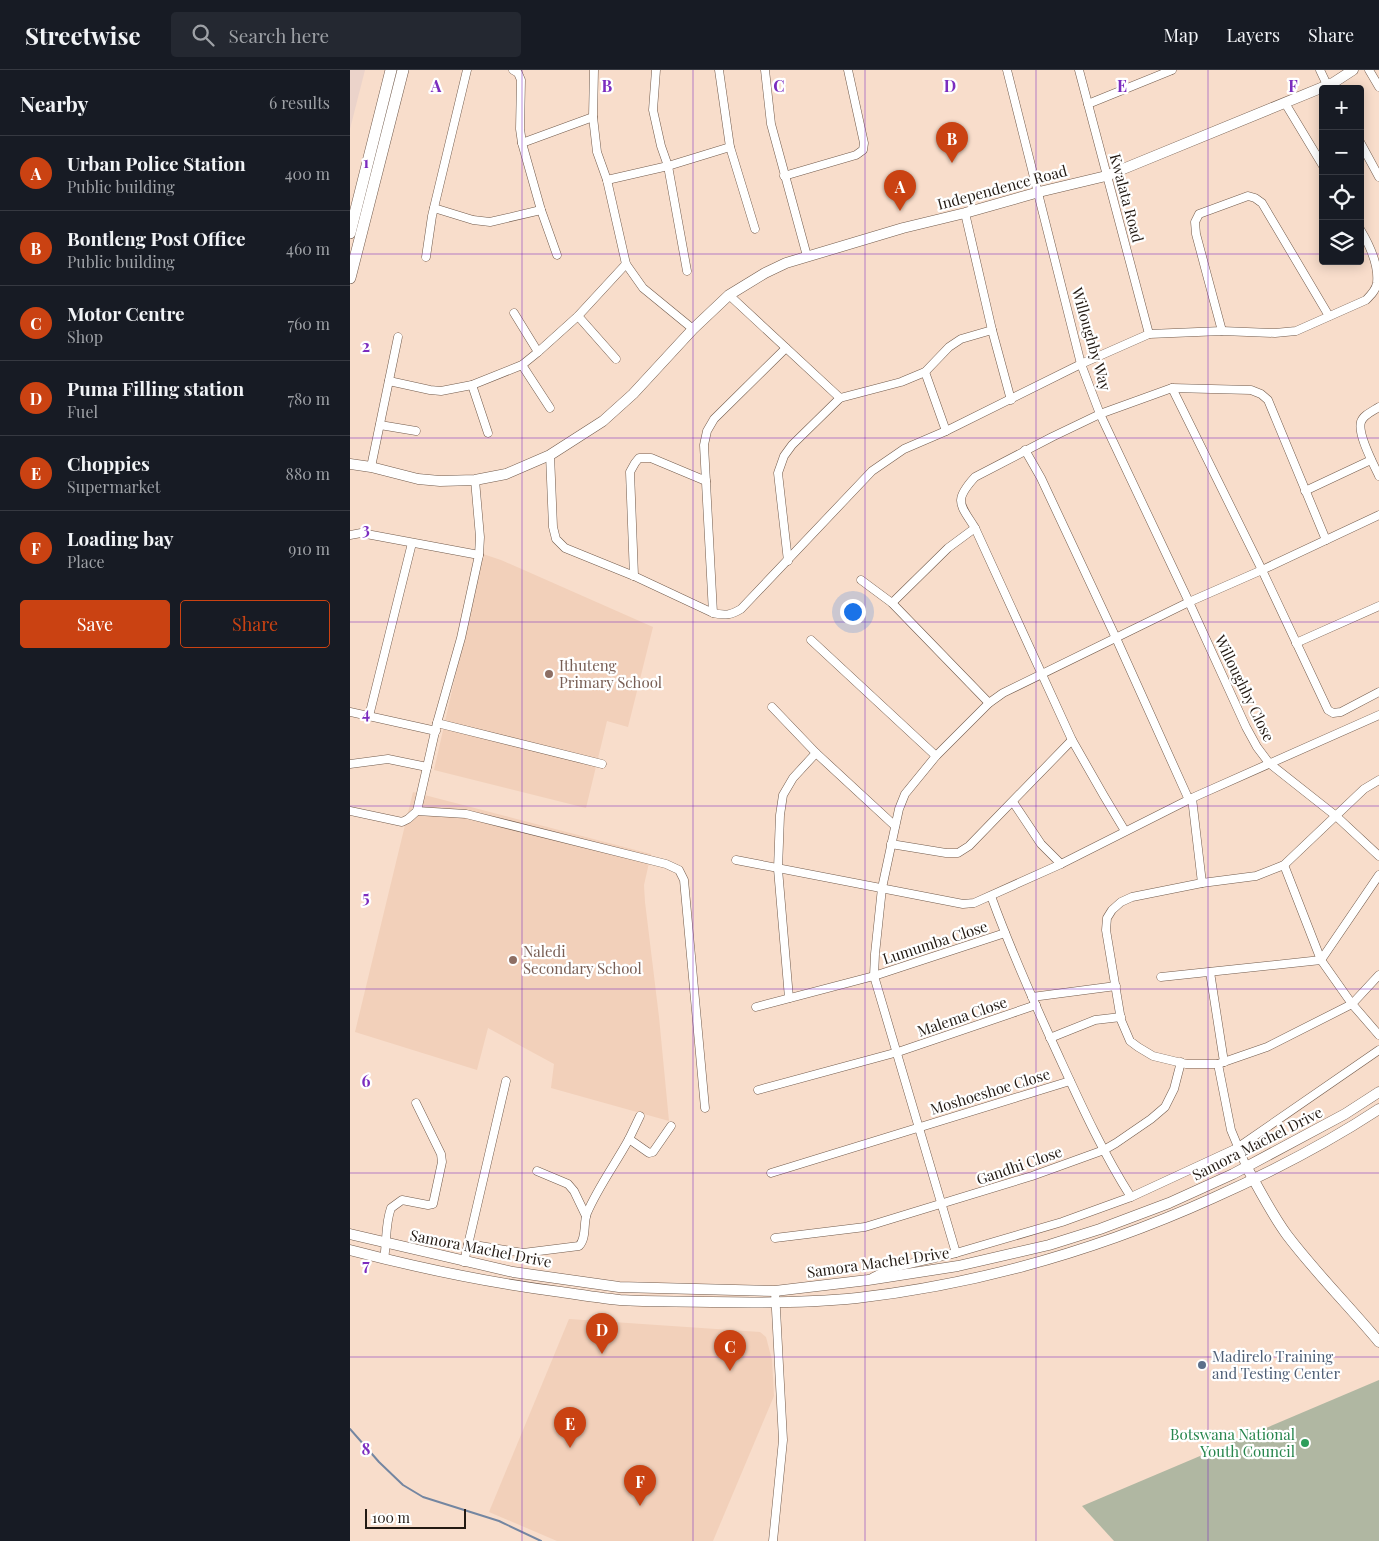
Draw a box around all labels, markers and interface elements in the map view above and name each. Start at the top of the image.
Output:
search box [171,12,521,57]
text: Streetwise [25,19,141,51]
icon: search [189,21,217,49]
text: Search here [229,22,329,48]
text: Map [1163,23,1198,47]
text: Layers [1226,23,1280,47]
text: Share [1308,23,1354,47]
text: A [430,75,442,96]
text: B [602,75,613,96]
text: C [773,75,785,96]
text: D [944,75,956,96]
text: E [1117,75,1127,96]
text: F [1288,75,1298,96]
map controls [1319,85,1364,265]
button: + [1319,85,1364,130]
text: Nearby [20,89,89,117]
text: 6 results [269,92,330,113]
pin: B [936,122,968,163]
button: − [1319,130,1364,175]
text: Urban Police Station [67,150,246,176]
text: 1 [363,151,369,172]
street label: Kwalata Road [1106,151,1149,245]
street label: Independence Road [935,160,1069,214]
text: A [31,163,41,184]
text: 400 m [285,163,330,184]
pin: A [884,170,916,211]
button: locate [1319,175,1364,220]
text: Public building [67,176,175,197]
button: layers [1319,220,1364,265]
text: Bontleng Post Office [67,225,246,251]
text: B [31,238,41,259]
text: 460 m [286,238,330,259]
text: Public building [67,251,175,272]
street label: Willoughby Way [1067,284,1116,393]
text: Motor Centre [67,300,185,326]
text: C [30,313,42,334]
text: 760 m [287,313,330,334]
text: Shop [67,326,103,347]
text: 2 [362,335,370,356]
text: Puma Filling station [67,375,244,401]
text: D [30,388,42,409]
text: 780 m [287,388,330,409]
text: Fuel [67,401,98,422]
text: Choppies [67,450,150,476]
text: E [31,463,41,484]
text: 880 m [286,463,330,484]
text: Supermarket [67,476,161,497]
text: 3 [362,518,370,539]
text: Loading bay [67,525,174,551]
text: F [31,538,41,559]
text: 910 m [288,538,330,559]
text: Place [67,551,105,572]
your location [840,599,866,625]
button: Save [20,600,170,648]
button: Share [180,600,330,648]
street label: Willoughby Close [1210,631,1279,744]
place label: Ithuteng Primary School [559,655,662,692]
marker: Ithuteng Primary School [543,668,555,680]
text: 4 [362,702,370,723]
text: 5 [362,886,370,907]
street label: Lumumba Close [880,916,990,968]
place label: Naledi Secondary School [523,941,642,978]
marker: Naledi Secondary School [507,954,519,966]
street label: Malema Close [915,991,1009,1041]
street label: Moshoeshoe Close [928,1063,1052,1119]
text: 6 [362,1070,371,1091]
street label: Samora Machel Drive [1188,1101,1326,1185]
street label: Gandhi Close [973,1141,1065,1189]
street label: Samora Machel Drive [409,1224,553,1272]
street label: Samora Machel Drive [805,1242,951,1282]
text: 7 [362,1254,370,1275]
pin: D [586,1313,618,1354]
pin: C [714,1330,746,1371]
place label: Madirelo Training and Testing Center [1212,1346,1340,1383]
marker: Madirelo Training and Testing Center [1196,1359,1208,1371]
pin: E [554,1407,586,1448]
place label: Botswana National Youth Council [1170,1424,1295,1461]
marker: Botswana National Youth Council [1299,1437,1311,1449]
text: 8 [362,1438,371,1459]
pin: F [624,1465,656,1506]
scale bar [365,1506,466,1529]
text: 100 m [372,1508,410,1527]

